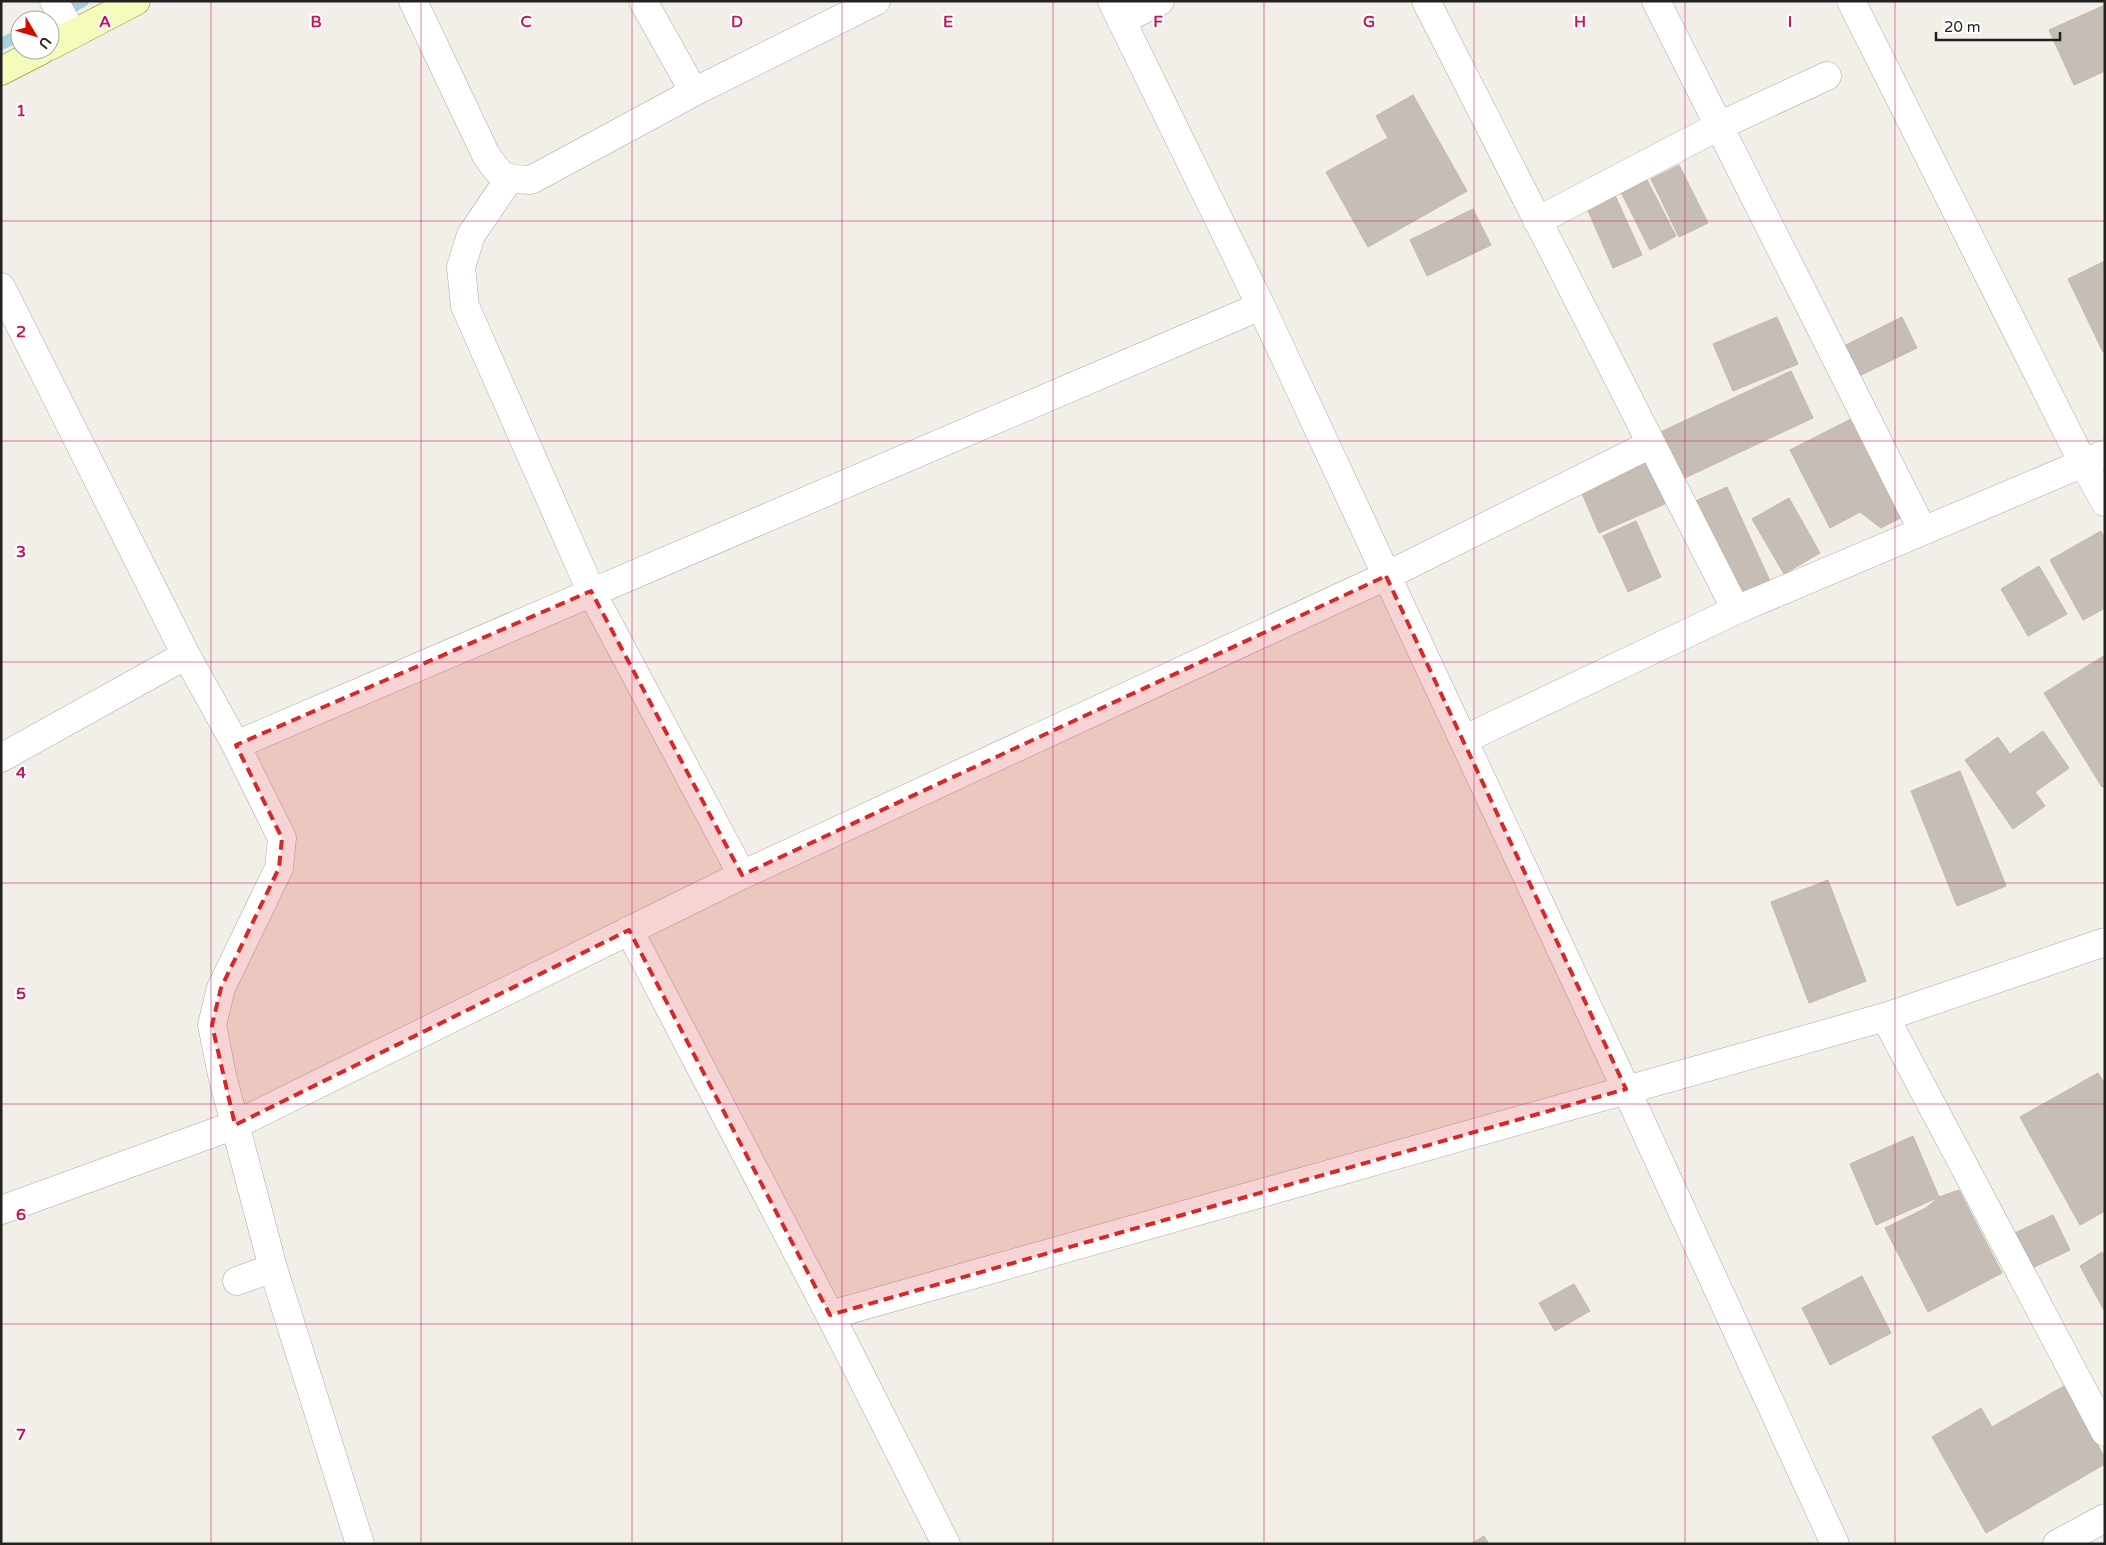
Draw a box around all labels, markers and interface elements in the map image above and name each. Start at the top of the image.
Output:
north arrow [10,10,60,60]
scale bar [1936,10,2060,42]
text: A [99,12,111,32]
text: B [310,12,322,32]
text: C [520,12,532,32]
text: D [731,12,743,32]
text: E [943,12,953,32]
text: F [1153,12,1163,32]
text: G [1363,12,1375,32]
text: H [1574,12,1586,32]
text: I [1788,12,1792,32]
text: 20 m [1944,18,1981,36]
text: U [35,33,55,52]
text: 1 [16,101,26,121]
text: 2 [16,322,26,342]
text: 3 [16,542,26,562]
text: 4 [16,763,26,783]
text: 5 [16,984,26,1004]
text: 6 [16,1205,26,1225]
text: 7 [16,1425,26,1445]

